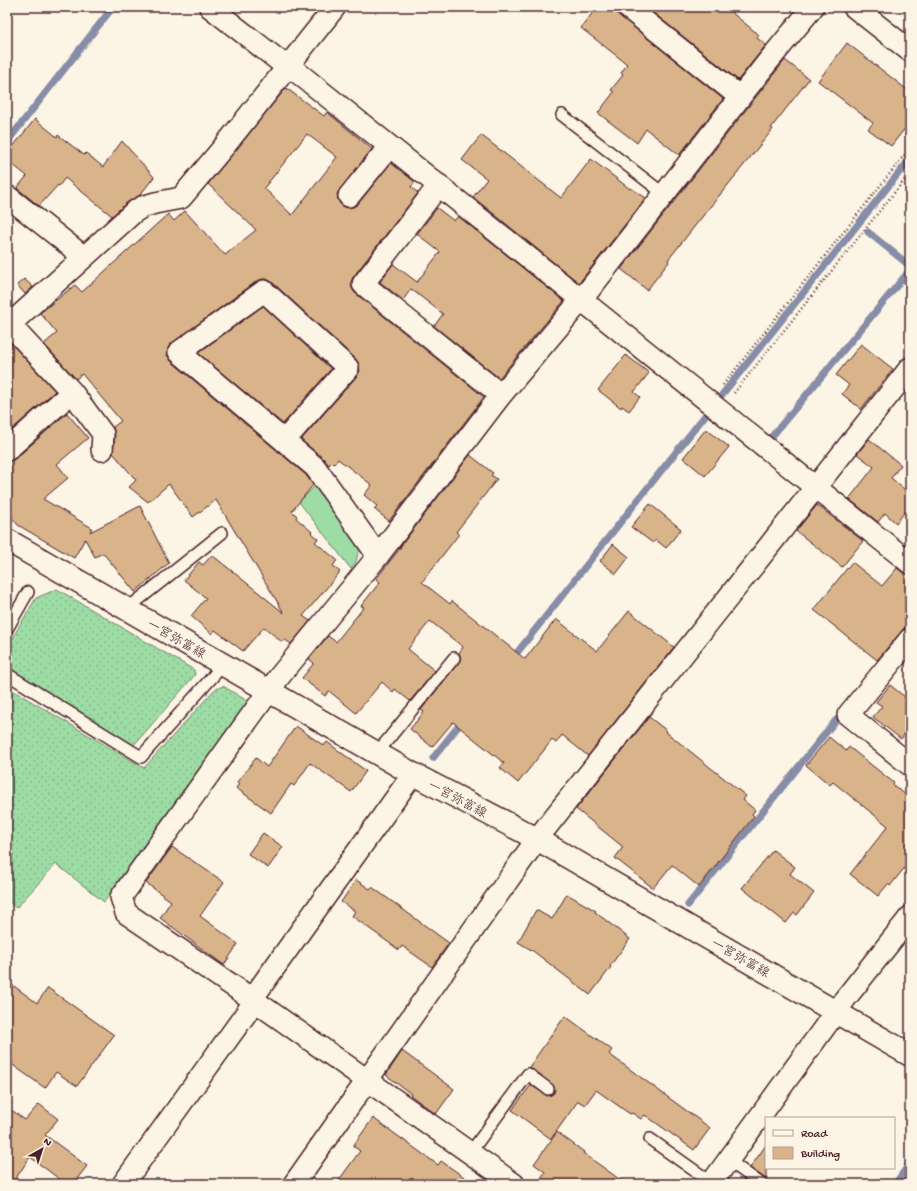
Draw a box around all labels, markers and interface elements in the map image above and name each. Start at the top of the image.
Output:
street label: 一宮弥富線 [144,617,209,663]
street label: 一宮弥富線 [425,778,490,823]
street label: 一宮弥富線 [708,936,773,982]
legend [765,1117,895,1169]
text: Road [801,1128,828,1142]
north arrow [22,1129,62,1169]
text: N [40,1136,54,1150]
text: Building [800,1148,840,1162]

